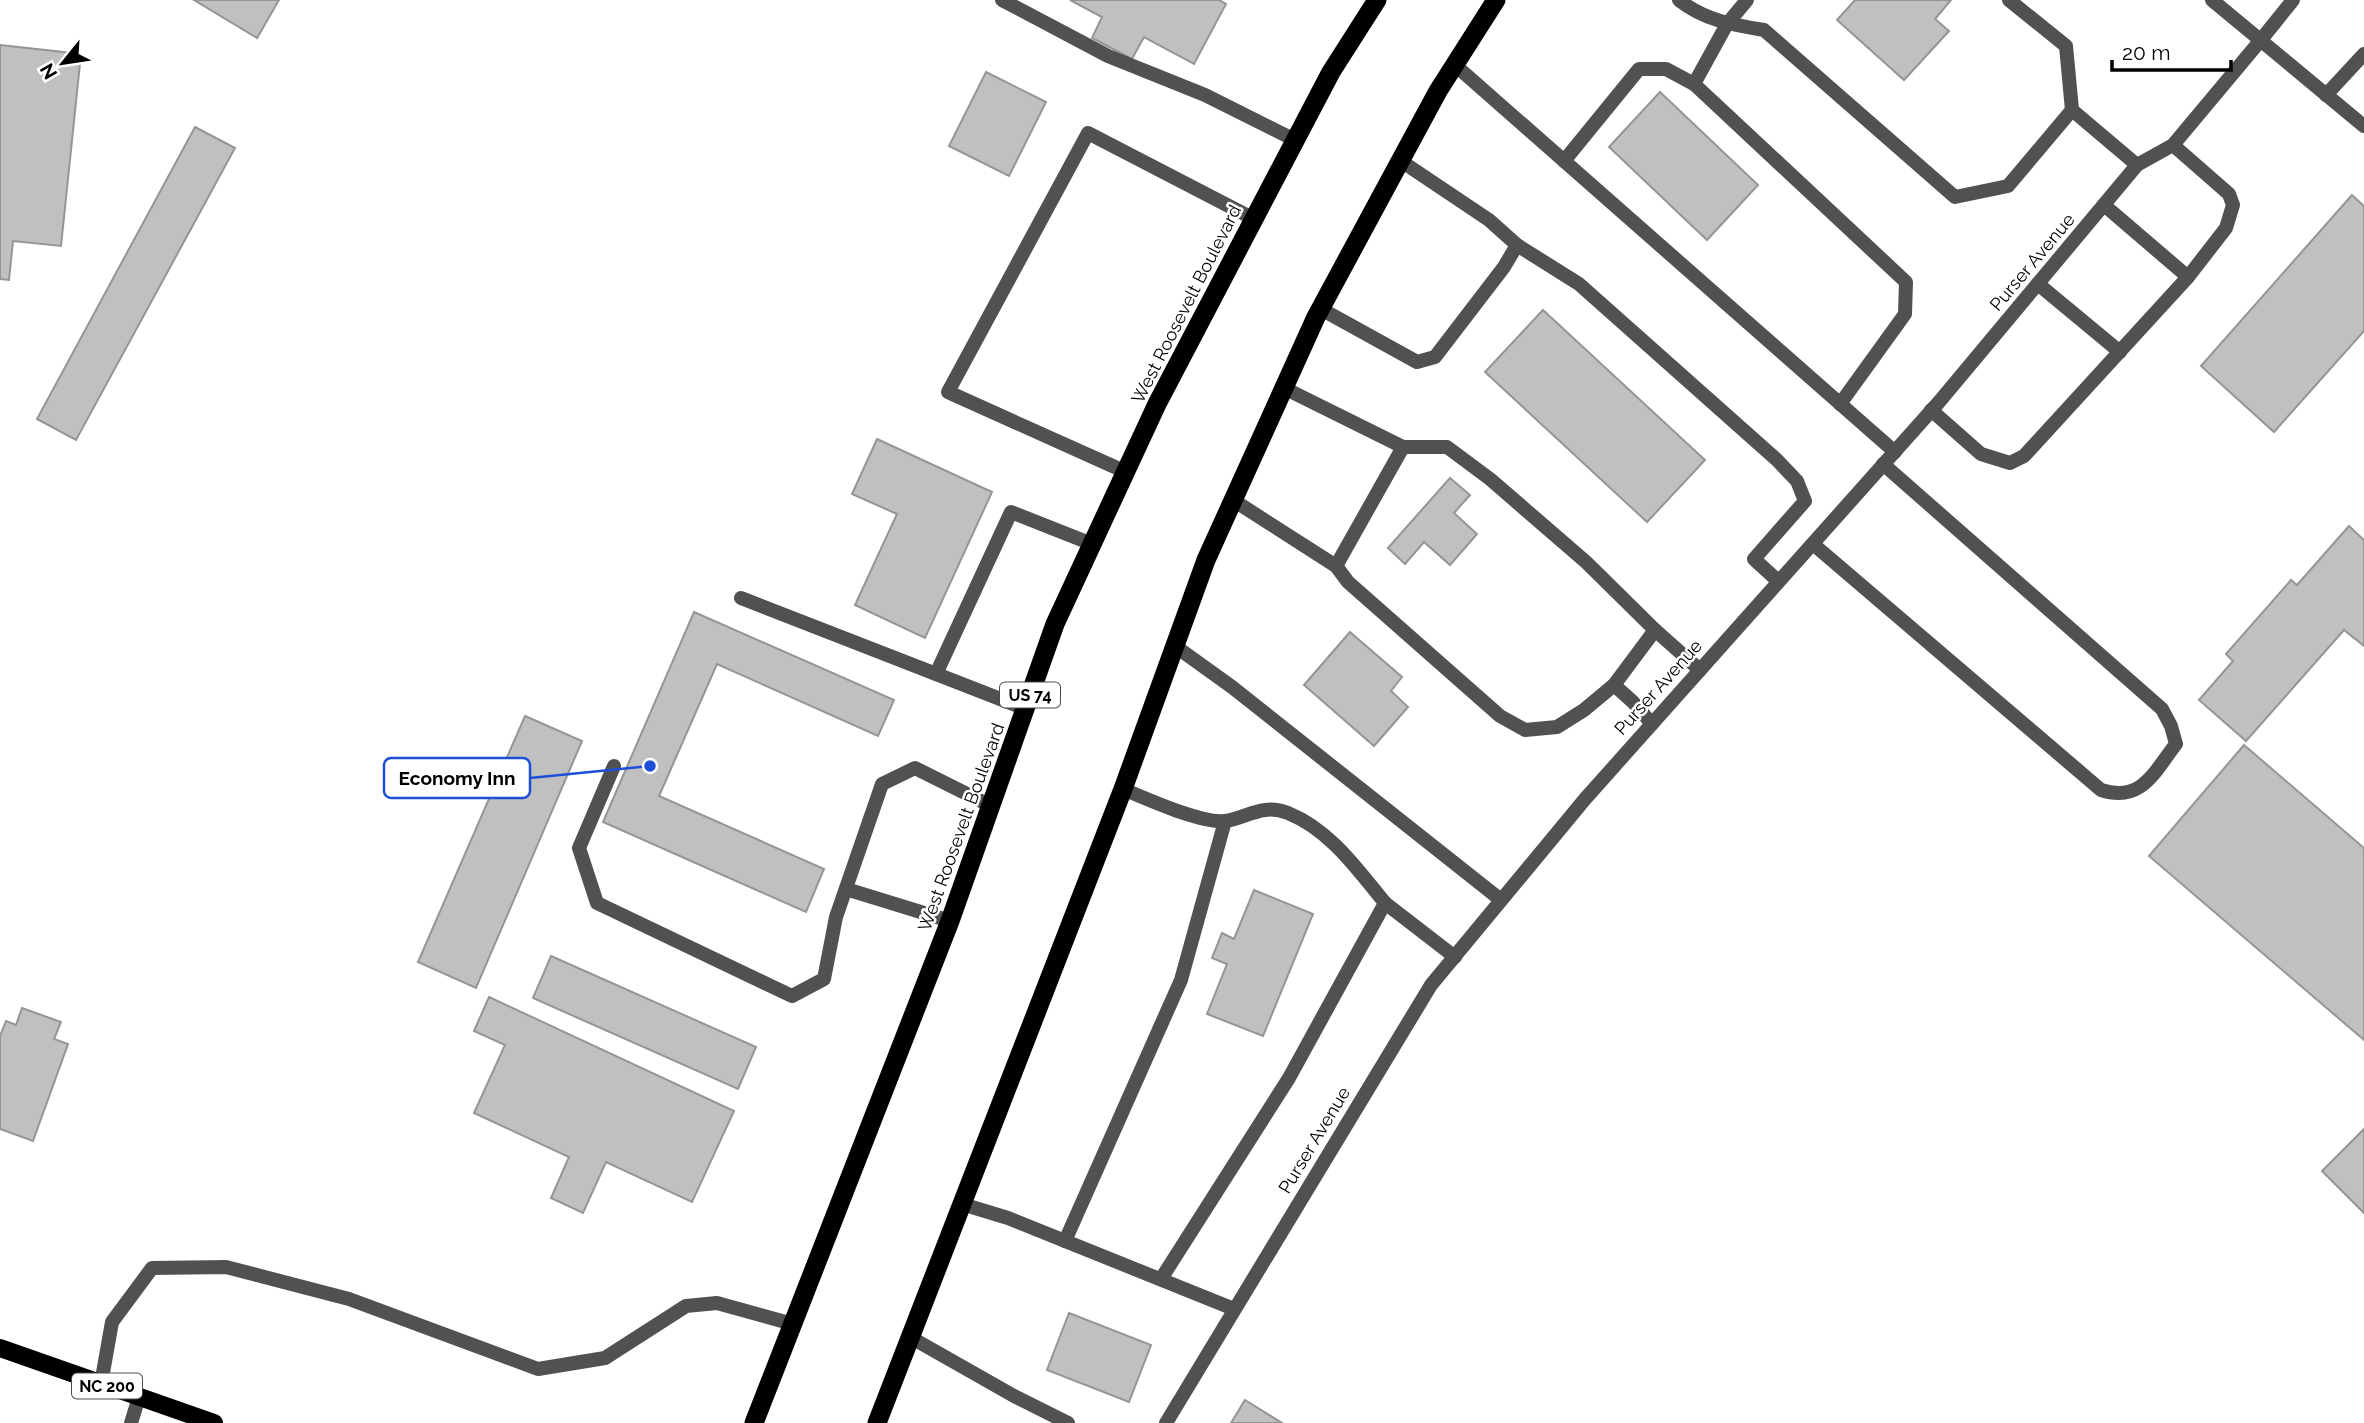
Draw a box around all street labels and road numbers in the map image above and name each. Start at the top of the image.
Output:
street label: West Roosevelt Boulevard [1127,201,1245,407]
street label: Purser Avenue [1985,209,2079,315]
street label: Purser Avenue [1610,635,1706,739]
road number: US 74 [1000,682,1060,708]
street label: West Roosevelt Boulevard [914,720,1008,934]
street label: Purser Avenue [1274,1083,1354,1197]
road number: NC 200 [72,1374,142,1398]

